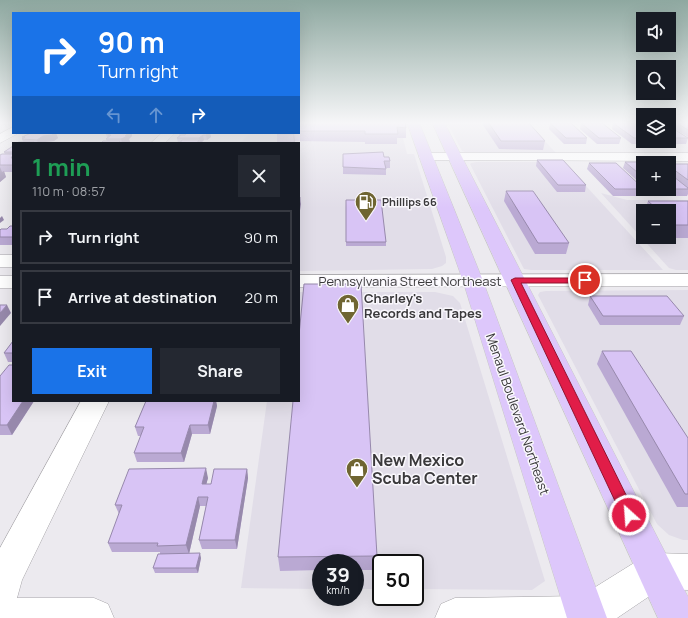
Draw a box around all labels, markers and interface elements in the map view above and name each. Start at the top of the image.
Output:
map controls [636,12,676,244]
button: sound [636,12,676,52]
text: 90 m [98,23,165,61]
icon: right [32,28,84,80]
text: Turn right [98,59,179,83]
button: search [636,60,676,100]
icon: left [103,104,125,126]
icon: ahead [145,104,167,126]
icon: right [187,104,209,126]
button: layers [636,108,676,148]
text: 1 min [32,150,91,183]
button: close [238,155,280,197]
button: + [636,156,676,196]
text: 110 m · 08:57 [32,182,105,200]
fuel station icon: Phillips 66 [353,189,379,222]
place label: Phillips 66 [382,194,437,209]
button: − [636,204,676,244]
icon: right [34,226,56,248]
text: Turn right [68,227,139,248]
text: 90 m [244,227,278,248]
pin [568,263,602,297]
icon: arrive [574,269,596,291]
street label: Pennsylvania Street Northeast [319,272,501,290]
icon: arrive [34,286,56,308]
text: Arrive at destination [68,287,217,308]
text: 20 m [245,287,278,308]
place label: Charley's Records and Tapes [364,289,482,322]
shop icon: Charley's Records and Tapes [335,292,361,325]
street label: Menaul Boulevard Northeast [482,331,554,497]
button: Exit [32,348,152,394]
button: Share [160,348,280,394]
place label: New Mexico Scuba Center [372,449,478,489]
shop icon: New Mexico Scuba Center [344,456,370,489]
position arrow [608,494,650,536]
speed limit sign: 50 [372,554,424,606]
text: 39 [326,561,350,588]
text: km/h [326,583,350,597]

